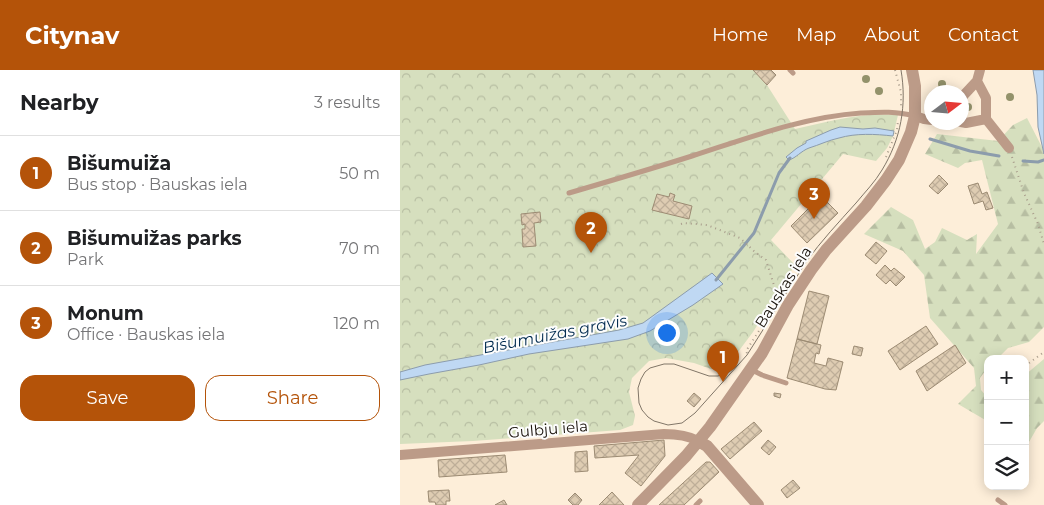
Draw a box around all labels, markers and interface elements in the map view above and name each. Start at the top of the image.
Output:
text: Citynav [25,21,119,50]
text: Home [712,24,768,46]
text: Map [796,24,836,46]
text: About [864,24,920,46]
text: Contact [948,24,1019,46]
north arrow [924,85,969,130]
text: Nearby [20,90,99,115]
text: 3 results [314,93,380,112]
text: Bišumuiža [67,152,171,175]
text: 1 [33,164,39,183]
text: 50 m [339,164,380,183]
text: Bus stop · Bauskas iela [67,175,248,194]
pin: 3 [798,178,830,219]
pin: 2 [575,212,607,253]
text: Bišumuižas parks [67,227,242,250]
text: 2 [31,239,41,258]
text: 70 m [339,239,380,258]
street label: Bauskas iela [750,243,816,331]
text: Park [67,250,104,269]
text: Monum [67,302,144,325]
water label: Bišumuižas grāvis [481,311,629,357]
text: 3 [31,314,41,333]
text: 120 m [333,314,380,333]
your location [654,320,680,346]
text: Office · Bauskas iela [67,325,225,344]
pin: 1 [707,341,739,382]
map controls [984,355,1029,490]
button: + [984,355,1029,400]
button: Save [20,375,195,421]
button: Share [205,375,380,421]
button: − [984,400,1029,445]
street label: Gulbju iela [507,416,589,442]
button: layers [984,445,1029,490]

